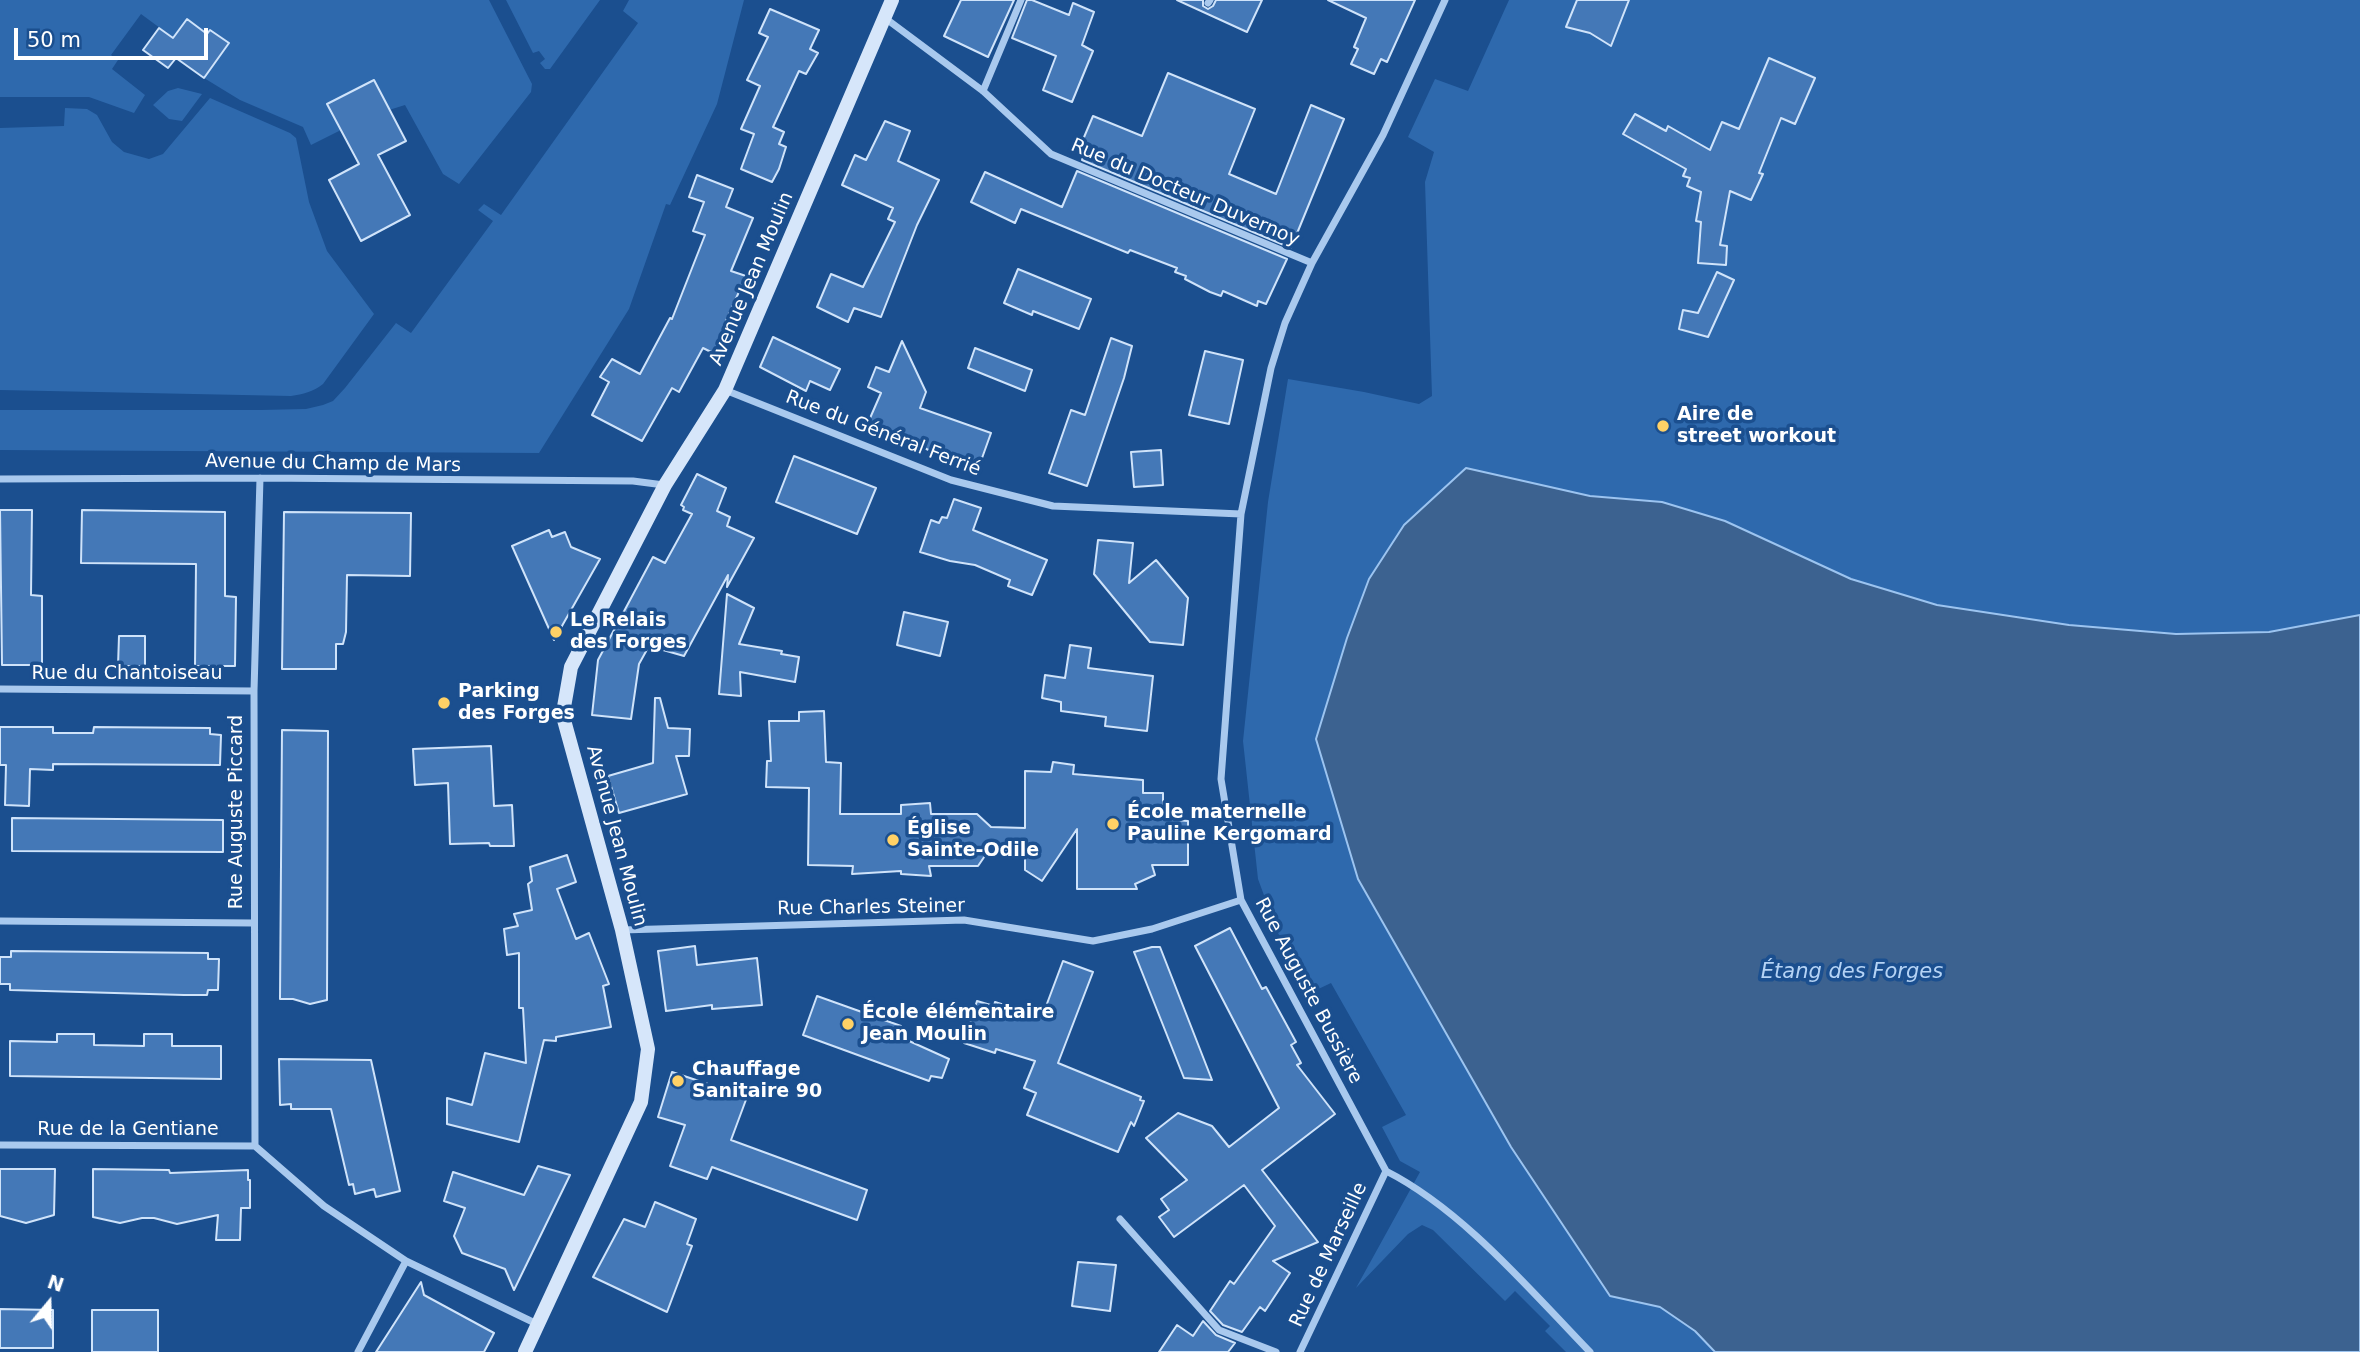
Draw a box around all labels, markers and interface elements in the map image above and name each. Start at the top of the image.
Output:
scale bar [18,14,212,58]
text: 50 m [27,28,81,52]
street label: Rue du Docteur Duvernoy [1067,134,1303,252]
street label: Avenue Jean Moulin [705,189,799,369]
street label: Rue du Général Ferrié [782,386,984,482]
place label: Aire de street workout [1677,404,1836,448]
marker: Aire de street workout [1655,418,1671,434]
street label: Avenue du Champ de Mars [205,450,461,478]
place label: Le Relais des Forges [570,610,687,654]
marker: Le Relais des Forges [548,624,564,640]
street label: Rue du Chantoiseau [32,663,222,685]
place label: Parking des Forges [458,681,575,725]
marker: Parking des Forges [436,695,452,711]
street label: Rue Auguste Piccard [226,715,248,909]
street label: Avenue Jean Moulin [581,743,651,929]
place label: École maternelle Pauline Kergomard [1127,802,1332,846]
marker: École maternelle Pauline Kergomard [1105,816,1121,832]
place label: Église Sainte-Odile [907,818,1039,862]
marker: Église Sainte-Odile [885,832,901,848]
street label: Rue Auguste Bussière [1249,894,1367,1088]
street label: Rue Charles Steiner [777,895,965,921]
water label: Étang des Forges [1761,960,1943,986]
place label: École élémentaire Jean Moulin [862,1002,1054,1046]
marker: École élémentaire Jean Moulin [840,1016,856,1032]
place label: Chauffage Sanitaire 90 [692,1059,822,1103]
marker: Chauffage Sanitaire 90 [670,1073,686,1089]
street label: Rue de la Gentiane [37,1119,219,1141]
street label: Rue de Marseille [1286,1179,1372,1331]
north arrow [14,1268,84,1338]
text: N [45,1270,67,1296]

